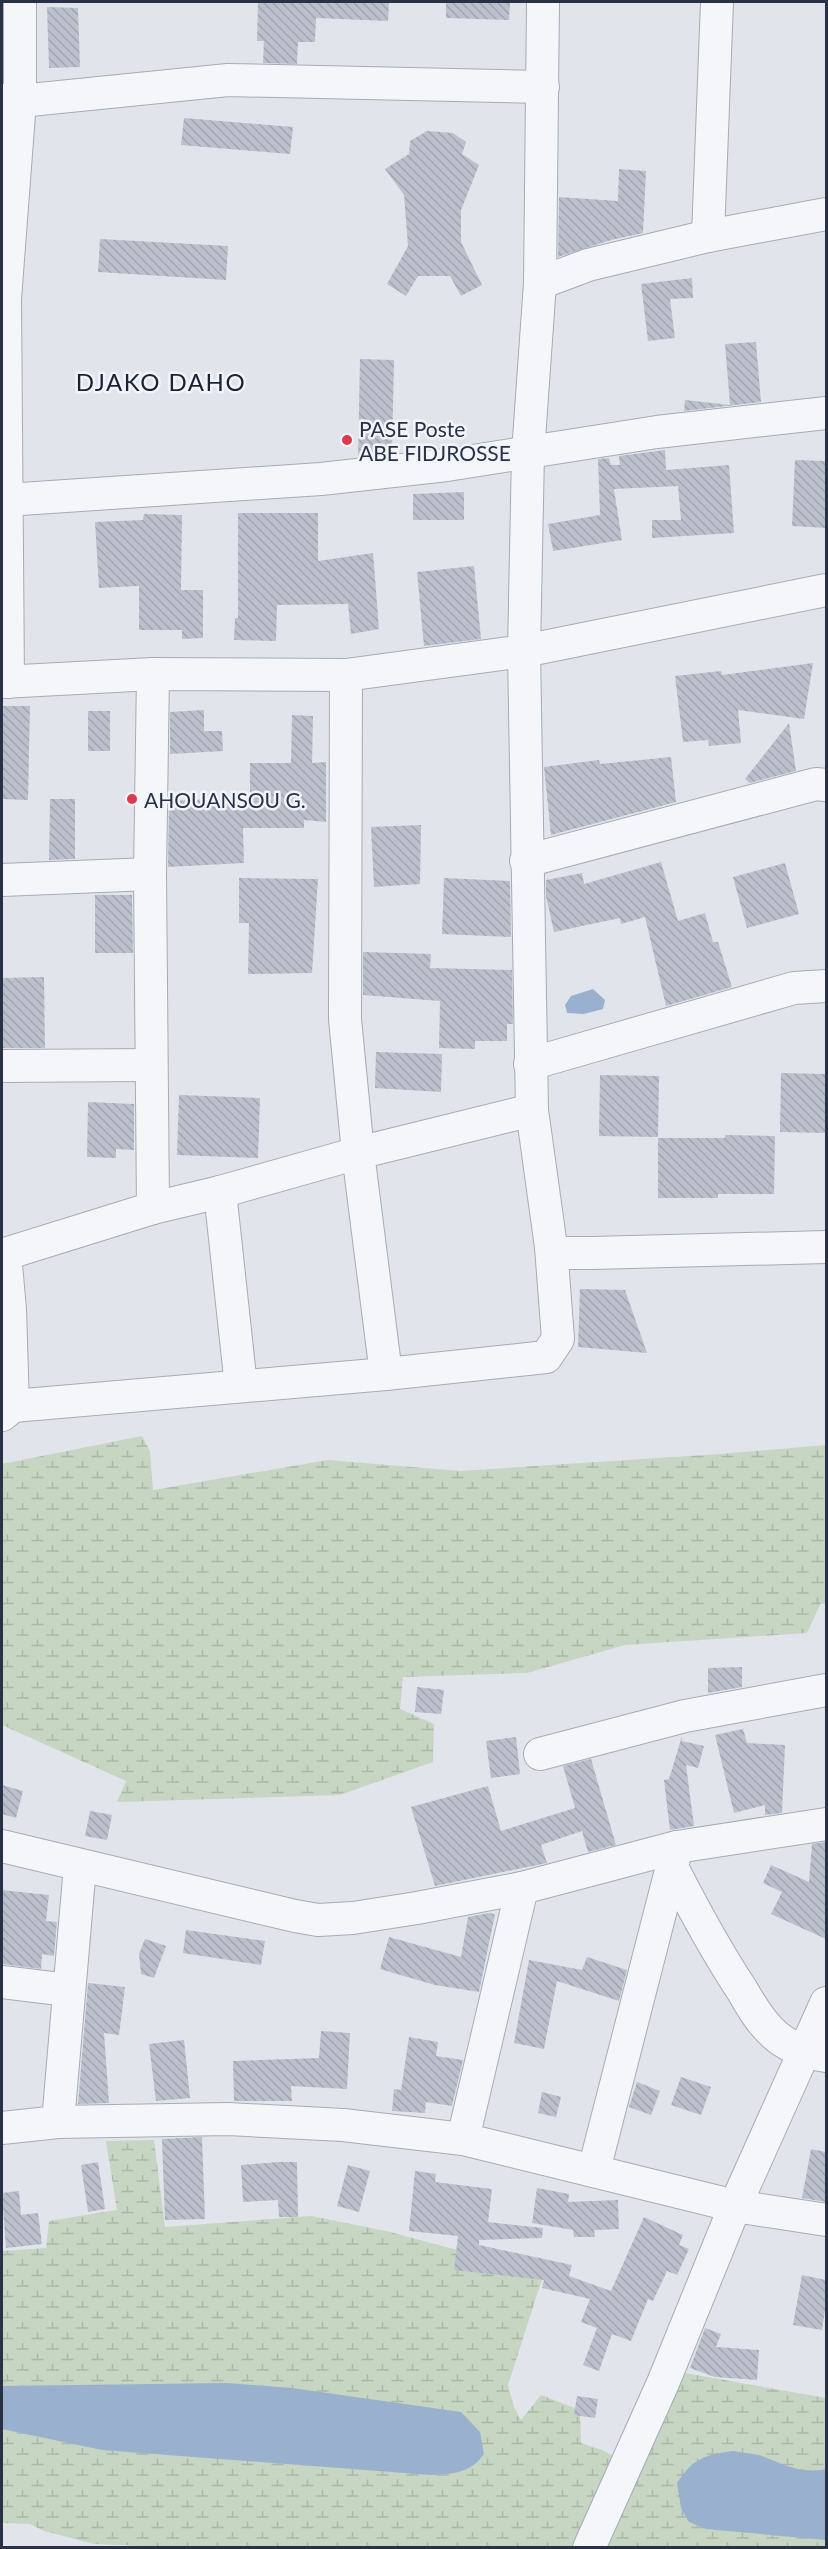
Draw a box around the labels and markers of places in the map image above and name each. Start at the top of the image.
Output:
place label: PASE Poste ABE FIDJROSSE [359,416,511,465]
marker: PASE Poste ABE FIDJROSSE [340,433,354,447]
place label: AHOUANSOU G. [144,787,306,812]
marker: AHOUANSOU G. [125,792,139,806]

